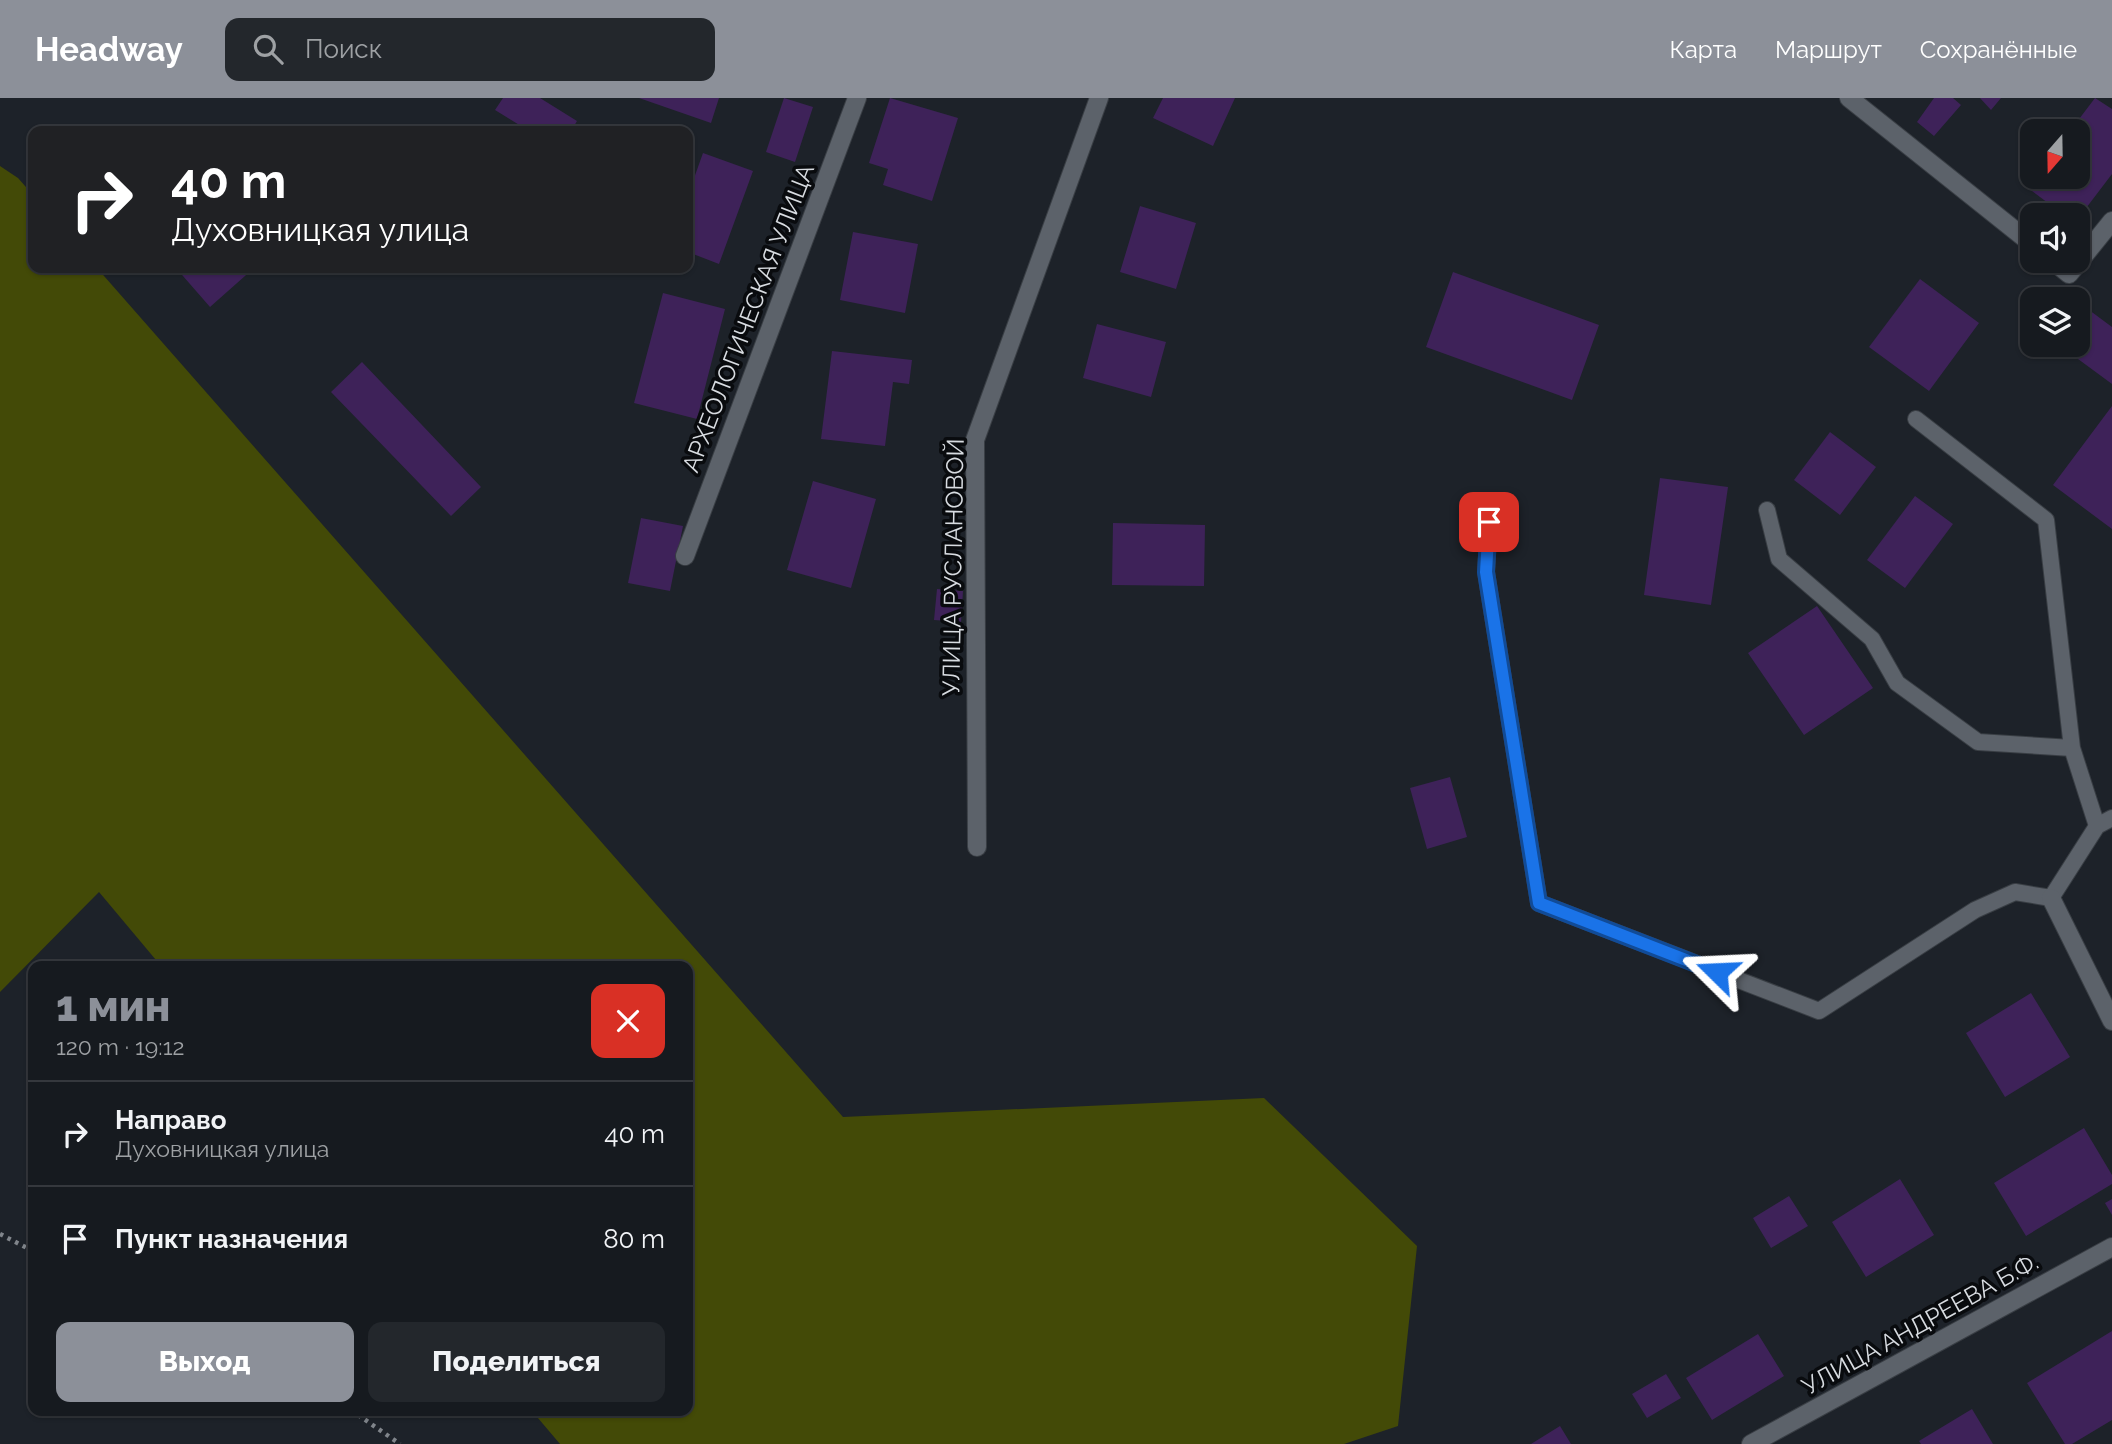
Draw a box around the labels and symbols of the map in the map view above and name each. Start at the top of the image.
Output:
north arrow [2020,119,2090,189]
street label: АРХЕОЛОГИЧЕСКАЯ УЛИЦА [676,160,820,476]
street label: УЛИЦА РУСЛАНОВОЙ [936,438,970,696]
pin [1459,492,1519,552]
position arrow [1680,935,1754,1009]
street label: УЛИЦА АНДРЕЕВА Б.Ф. [1797,1247,2043,1401]

